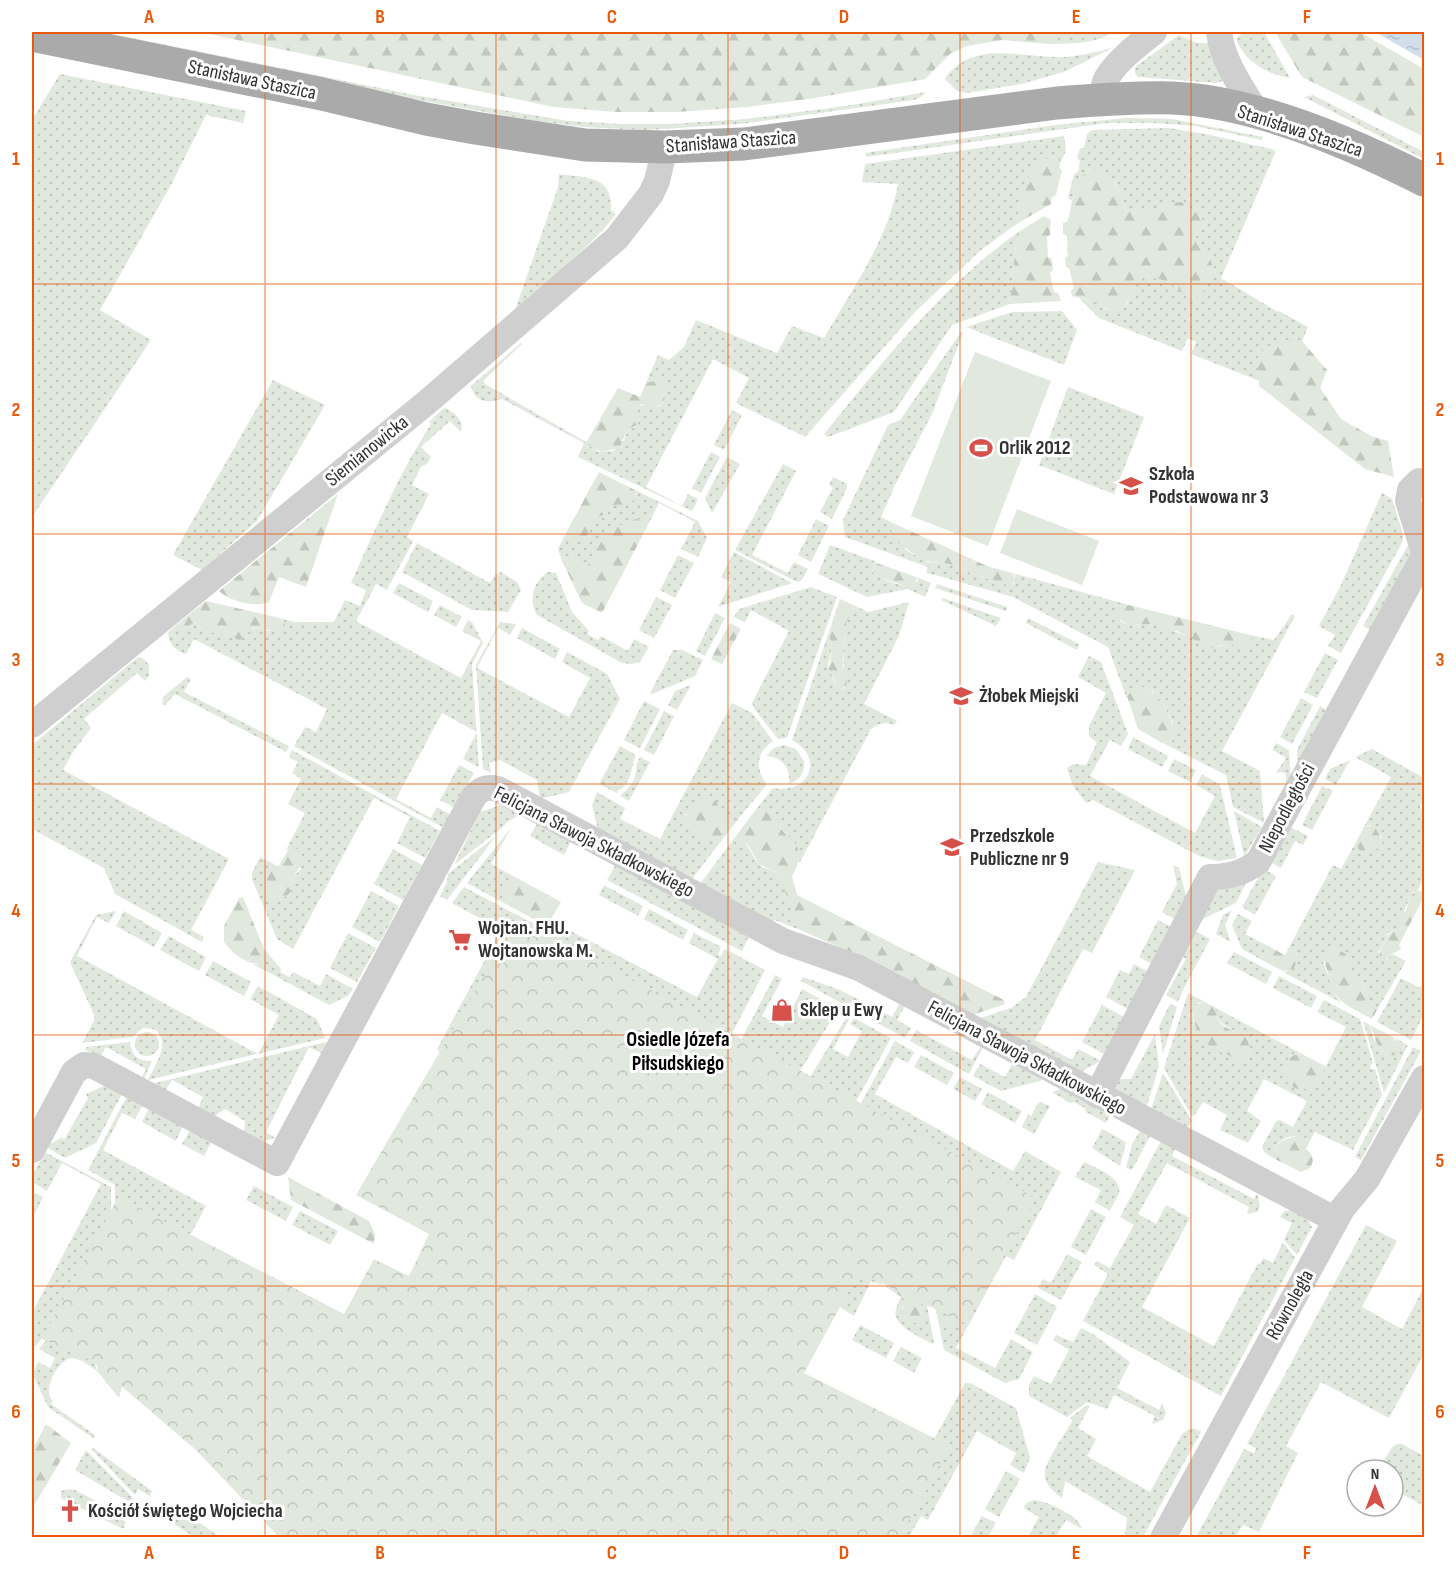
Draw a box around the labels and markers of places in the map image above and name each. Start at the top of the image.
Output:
sports icon: Orlik 2012 [968,435,994,461]
place label: Orlik 2012 [999,436,1071,460]
place label: Szkoła Podstawowa nr 3 [1149,462,1269,509]
school or university icon: Szkoła Podstawowa nr 3 [1118,473,1144,499]
school or university icon: Żłobek Miejski [948,683,974,709]
place label: Żłobek Miejski [979,684,1079,708]
place label: Przedszkole Publiczne nr 9 [970,824,1069,871]
school or university icon: Przedszkole Publiczne nr 9 [939,834,965,860]
place label: Wojtan. FHU. Wojtanowska M. [478,916,593,963]
supermarket icon: Wojtan. FHU. Wojtanowska M. [447,927,473,953]
shop icon: Sklep u Ewy [769,997,795,1023]
place label: Sklep u Ewy [800,998,884,1022]
church icon: Kościół świętego Wojciecha [57,1498,83,1524]
place label: Kościół świętego Wojciecha [88,1499,283,1523]

